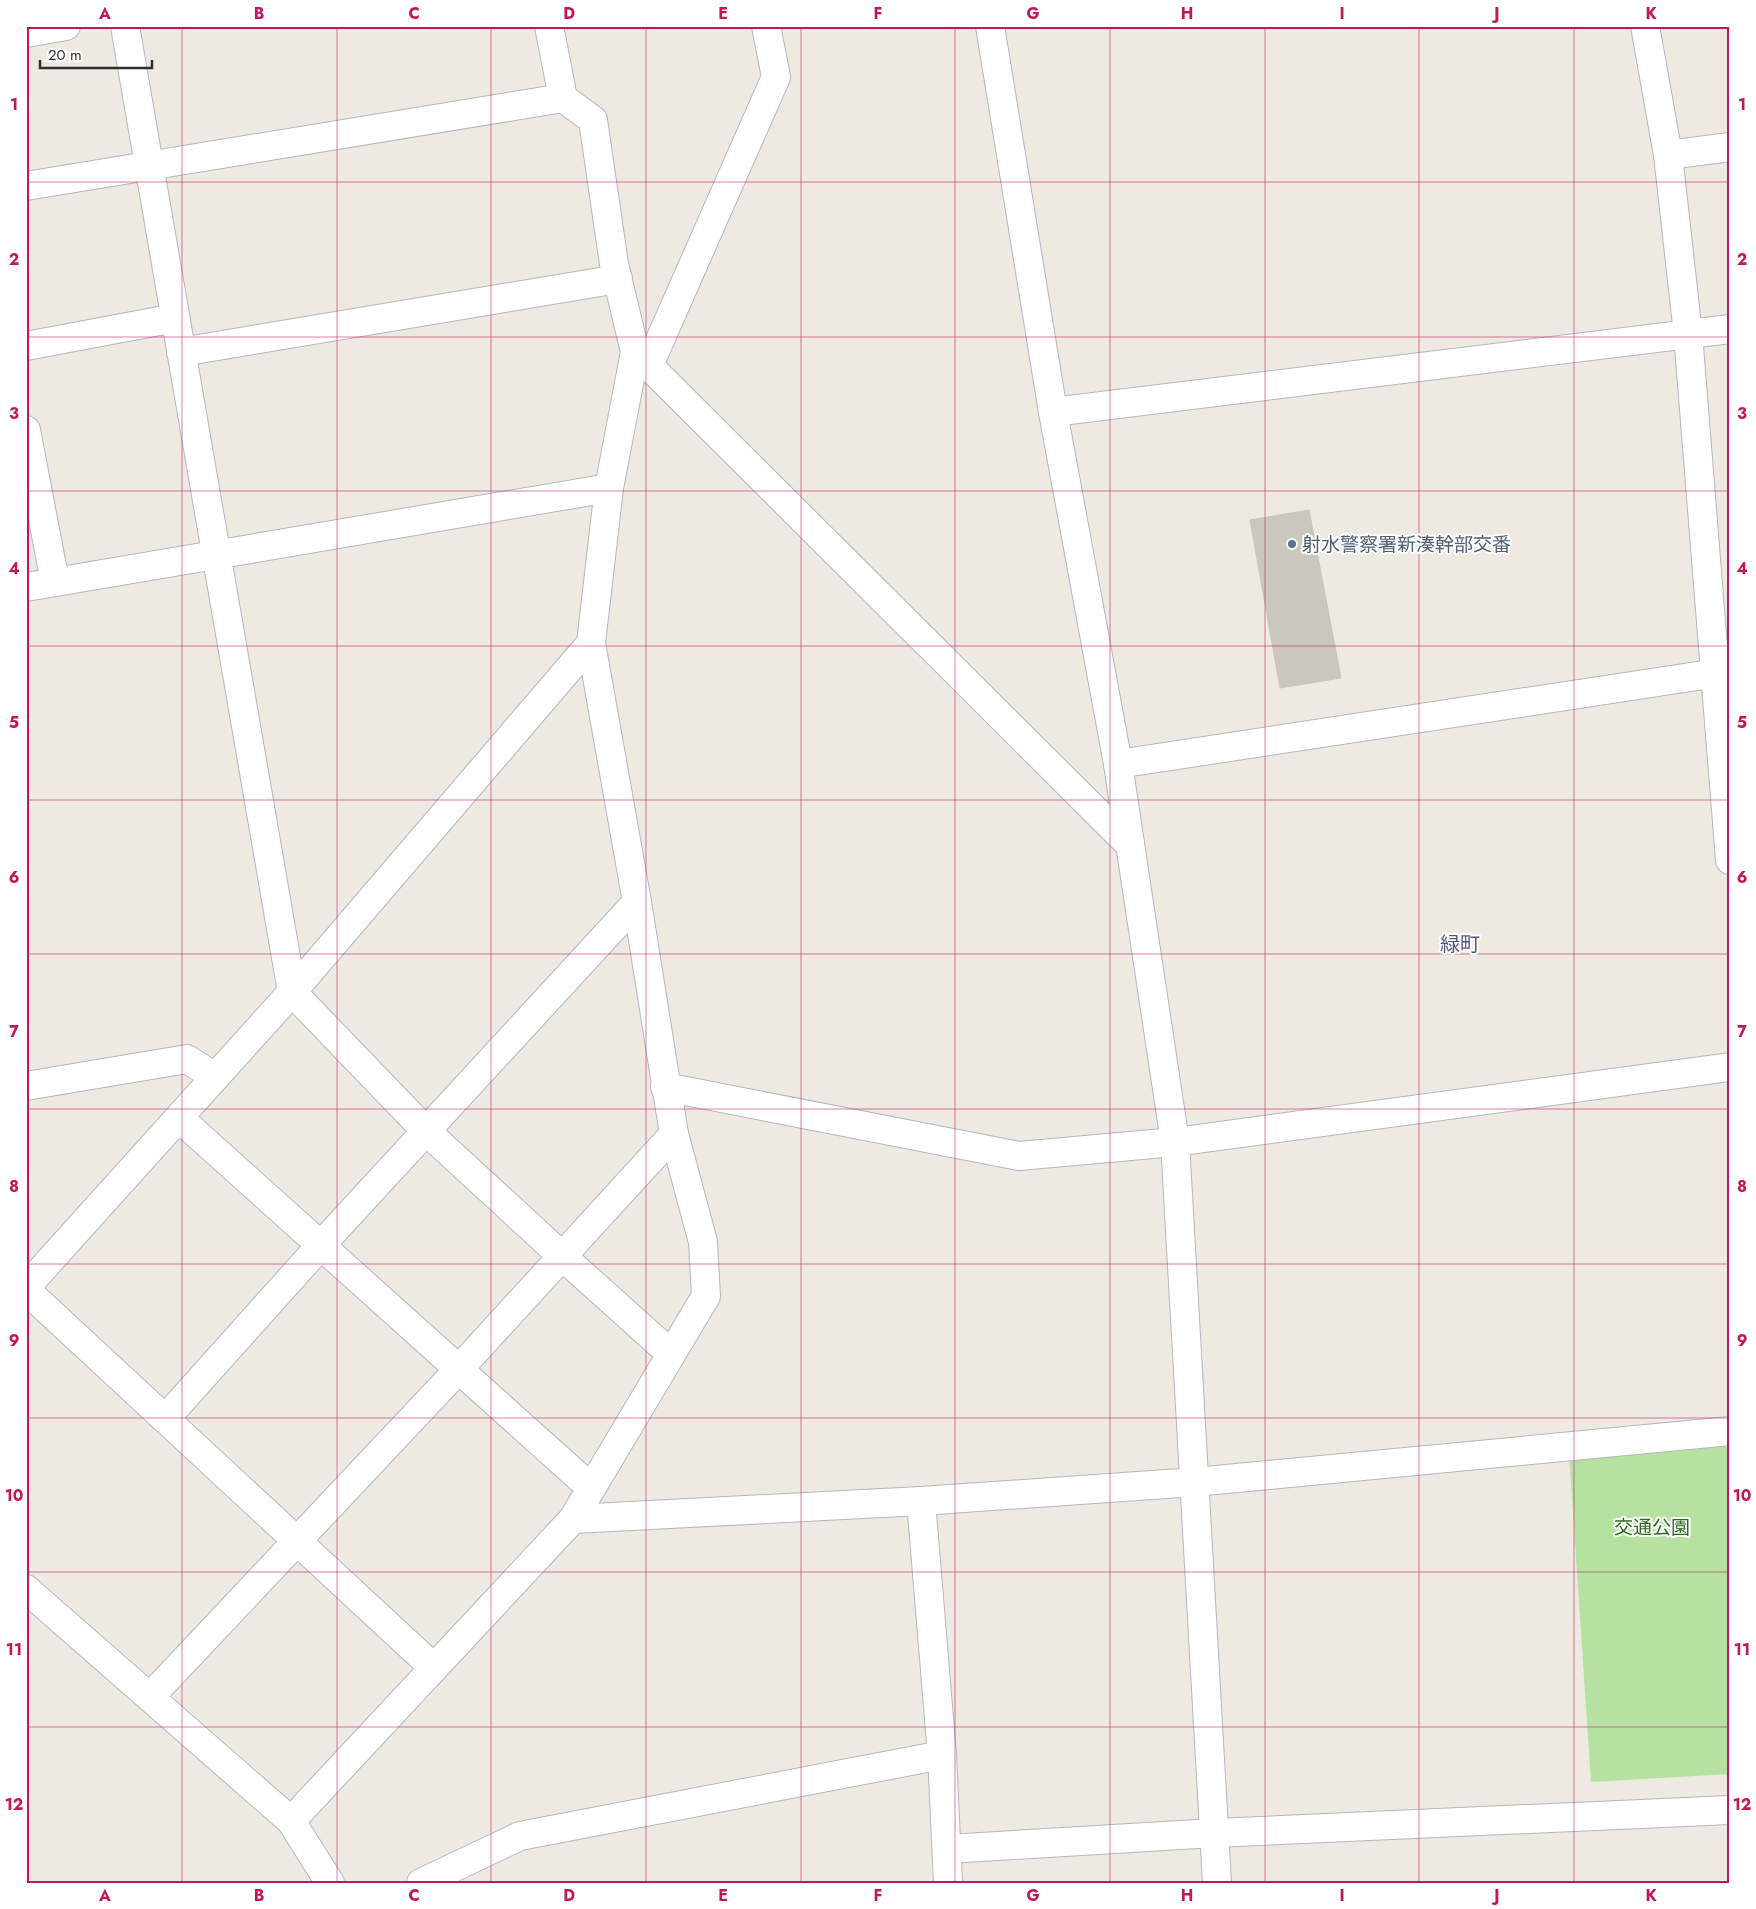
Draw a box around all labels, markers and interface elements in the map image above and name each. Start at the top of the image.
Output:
text: A [98,2,111,25]
text: B [254,2,264,25]
text: C [408,2,420,25]
text: D [563,2,575,25]
text: E [718,2,728,25]
text: F [874,2,882,25]
text: G [1026,2,1040,25]
text: H [1181,2,1193,25]
text: I [1339,2,1345,25]
text: J [1491,2,1500,25]
text: K [1645,2,1657,25]
scale bar [40,38,152,70]
text: 20 m [48,44,82,66]
text: 1 [10,93,18,116]
text: 1 [1738,93,1746,116]
text: 2 [9,248,19,271]
text: 2 [1737,248,1747,271]
text: 3 [9,402,19,425]
text: 3 [1737,402,1747,425]
place label: 射水警察署新湊幹部交番 [1302,531,1511,558]
marker: 射水警察署新湊幹部交番 [1286,538,1298,550]
text: 4 [8,557,20,580]
text: 4 [1736,557,1748,580]
text: 5 [9,711,19,734]
text: 5 [1737,711,1747,734]
text: 6 [9,866,19,889]
text: 6 [1737,866,1747,889]
district label: 緑町 [1440,930,1480,959]
text: 7 [9,1020,19,1043]
text: 7 [1737,1020,1747,1043]
text: 8 [9,1175,19,1198]
text: 8 [1737,1175,1747,1198]
text: 9 [9,1329,19,1352]
text: 9 [1737,1329,1747,1352]
text: 10 [5,1484,23,1507]
text: 10 [1733,1484,1751,1507]
park label: 交通公園 [1614,1514,1690,1541]
text: 11 [6,1638,22,1661]
text: 11 [1734,1638,1750,1661]
text: 12 [5,1793,23,1816]
text: 12 [1733,1793,1751,1816]
text: A [98,1884,111,1907]
text: B [254,1884,264,1907]
text: C [408,1884,420,1907]
text: D [563,1884,575,1907]
text: E [718,1884,728,1907]
text: F [874,1884,882,1907]
text: G [1026,1884,1040,1907]
text: H [1181,1884,1193,1907]
text: I [1339,1884,1345,1907]
text: J [1491,1884,1500,1907]
text: K [1645,1884,1657,1907]

